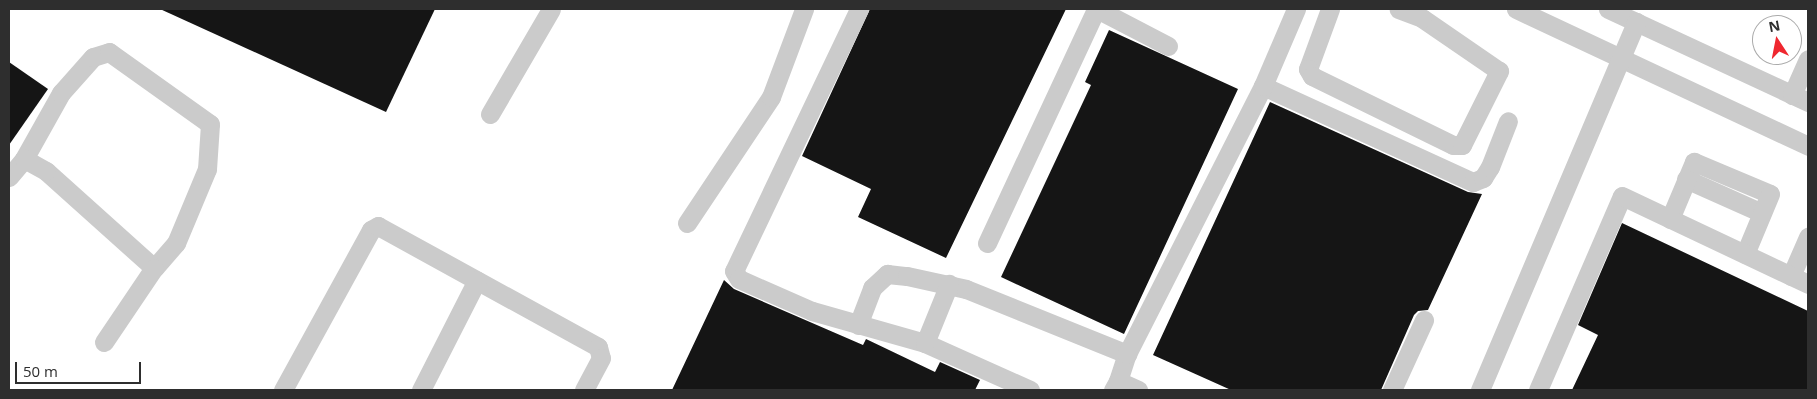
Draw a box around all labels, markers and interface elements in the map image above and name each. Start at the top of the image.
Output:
north arrow [1752,15,1802,65]
text: N [1767,15,1782,36]
scale bar [18,352,144,384]
text: 50 m [23,361,58,381]

